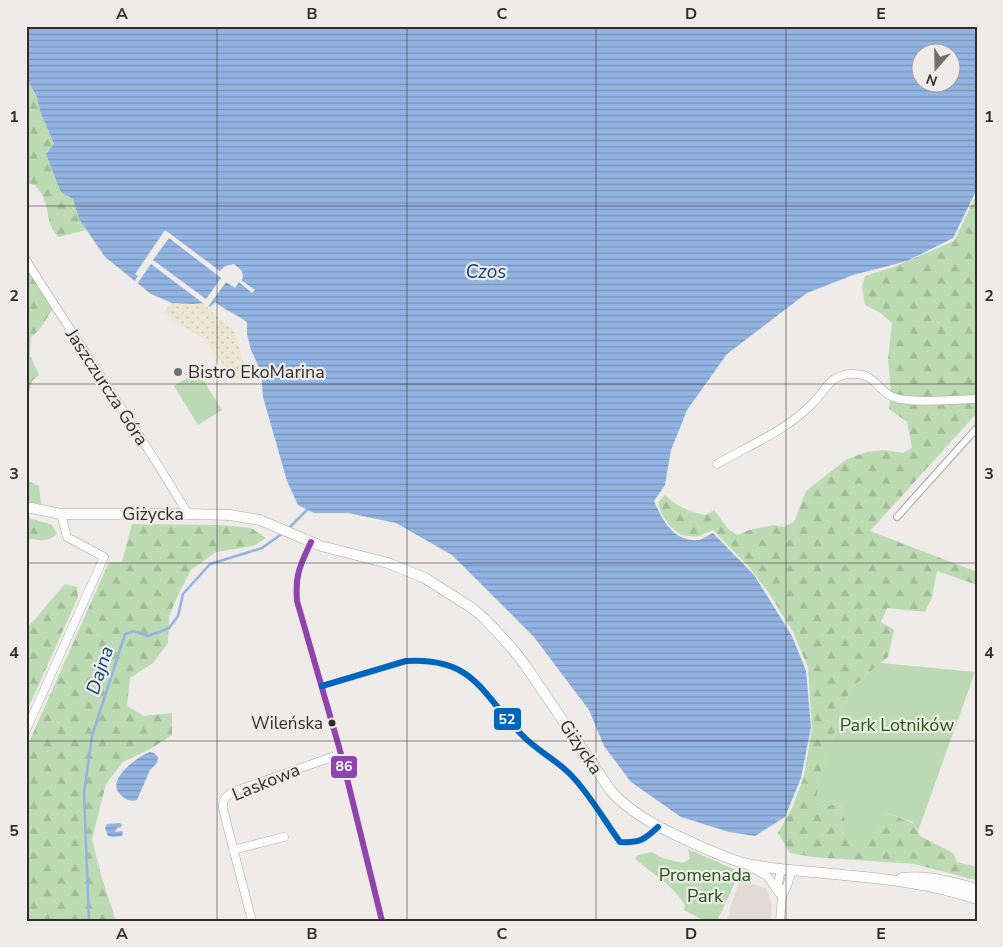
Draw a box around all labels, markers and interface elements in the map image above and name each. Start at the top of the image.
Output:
text: A [116,3,128,25]
text: B [306,3,318,25]
text: C [497,3,508,25]
text: D [685,3,697,25]
text: E [876,3,886,25]
north arrow [910,42,960,92]
text: N [924,69,940,90]
text: 1 [9,106,19,128]
text: 1 [984,106,994,128]
water label: Czos [466,259,506,285]
text: 2 [9,285,19,307]
text: 2 [984,285,994,307]
street label: Jaszczurcza Góra [60,323,154,450]
place label: Bistro EkoMarina [188,360,325,384]
marker: Bistro EkoMarina [172,366,184,378]
text: 3 [9,463,19,485]
text: 3 [984,463,994,485]
street label: Giżycka [122,502,184,526]
text: 4 [9,642,19,664]
text: 4 [984,642,994,664]
water label: Dajna [80,643,120,698]
line badge: 52 [493,707,522,731]
text: 52 [499,710,515,729]
place label: Wileńska [251,712,323,735]
park label: Park Lotników [840,713,954,737]
street label: Giżycka [554,715,608,779]
marker: Wileńska [327,718,337,728]
line badge: 86 [330,755,358,779]
text: 86 [336,757,352,776]
street label: Laskowa [229,758,303,806]
text: 5 [9,820,19,842]
text: 5 [984,820,994,842]
park label: Promenada Park [659,863,751,908]
text: A [116,923,128,945]
text: B [306,923,318,945]
text: C [497,923,508,945]
text: D [685,923,697,945]
text: E [876,923,886,945]

